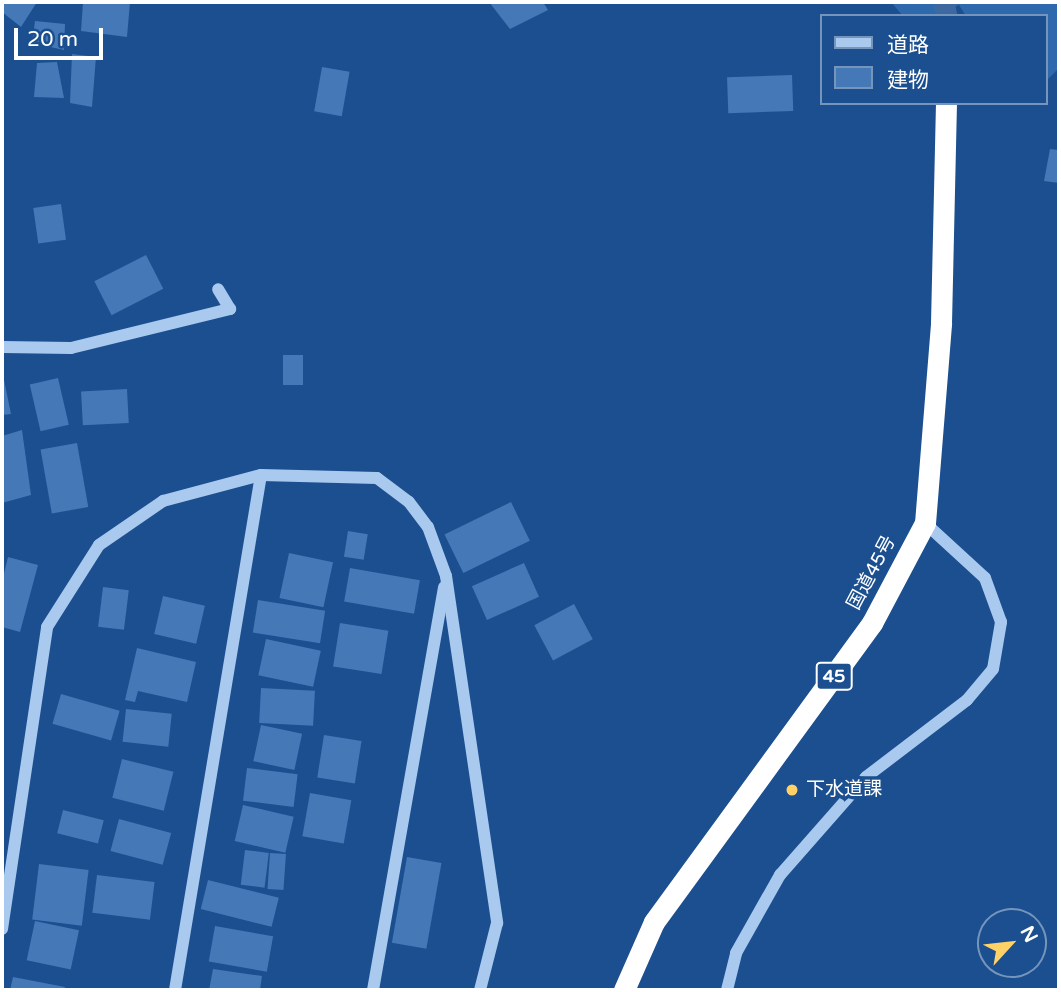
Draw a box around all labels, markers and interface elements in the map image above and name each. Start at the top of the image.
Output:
scale bar [18,14,107,58]
legend [820,14,1047,105]
text: 20 m [27,27,78,52]
text: 道路 [887,33,929,58]
text: 建物 [887,68,929,93]
street label: 国道45号 [843,532,901,614]
road number: 45 [815,662,853,690]
place label: 下水道課 [806,779,882,801]
marker: 下水道課 [784,782,800,798]
north arrow [977,908,1047,978]
text: N [1016,923,1042,946]

